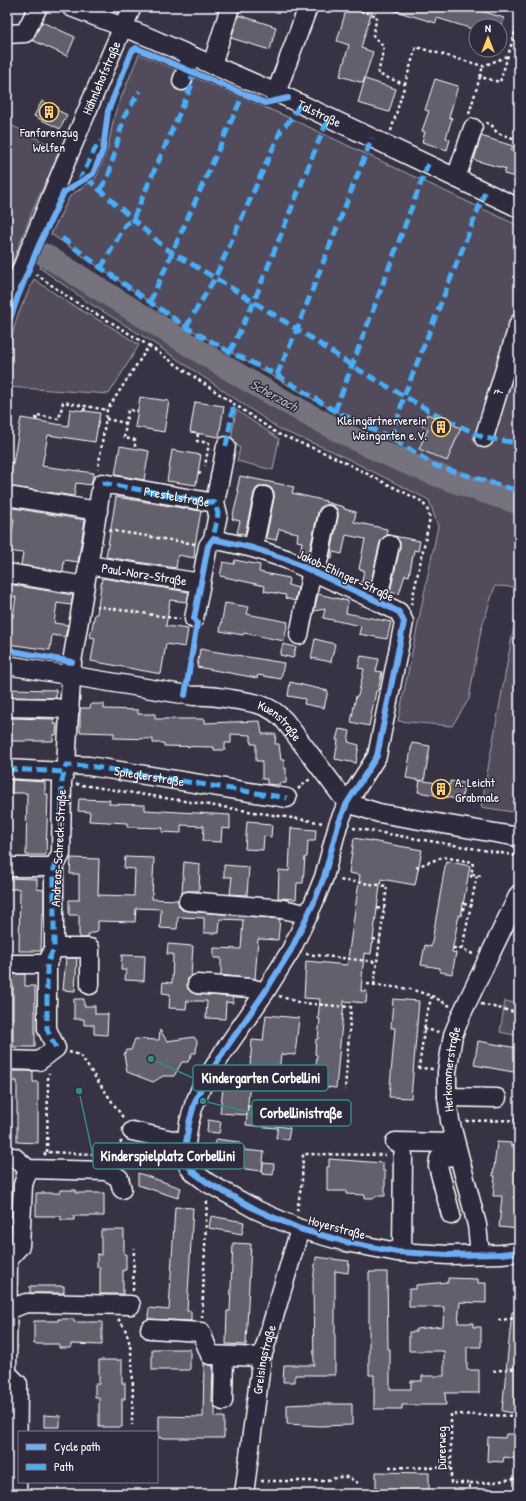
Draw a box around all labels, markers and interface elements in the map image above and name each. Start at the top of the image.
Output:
north arrow [468,18,508,58]
text: N [485,21,491,35]
street label: Hähnlehofstraße [78,38,125,117]
street label: Talstraße [294,95,344,131]
building icon: Fanfarenzug Welfen [38,101,60,123]
place label: Fanfarenzug Welfen [19,123,78,156]
water label: Scherzach [247,374,302,416]
street label: 7 [488,386,508,398]
place label: Kleingärtnerverein Weingarten e.V. [337,411,427,444]
building icon: Kleingärtnerverein Weingarten e.V. [430,416,452,438]
street label: Prestelstraße [143,482,211,511]
street label: Jakob-Ehinger-Straße [295,545,397,605]
street label: Paul-Norz-Straße [100,558,188,590]
street label: Kuenstraße [255,696,306,745]
street label: Spieglerstraße [113,761,186,790]
place label: A. Leicht Grabmale [455,773,499,806]
building icon: A. Leicht Grabmale [430,778,452,800]
street label: Andreas-Schreck-Straße [46,789,70,907]
street label: Herkommerstraße [437,1023,465,1113]
callout: Kindergarten Corbellini [193,1065,328,1091]
text: Kindergarten Corbellini [202,1068,320,1089]
callout: Corbellinistraße [252,1100,351,1126]
text: Corbellinistraße [260,1103,343,1124]
callout: Kinderspielplatz Corbellini [93,1143,244,1169]
text: Kinderspielplatz Corbellini [101,1146,235,1167]
street label: Hoyerstraße [306,1211,368,1243]
street label: Greisingstraße [248,1323,280,1395]
street label: Dürerweg [432,1426,450,1470]
legend [18,1431,158,1483]
text: Cycle path [54,1438,100,1455]
text: Path [54,1458,74,1475]

